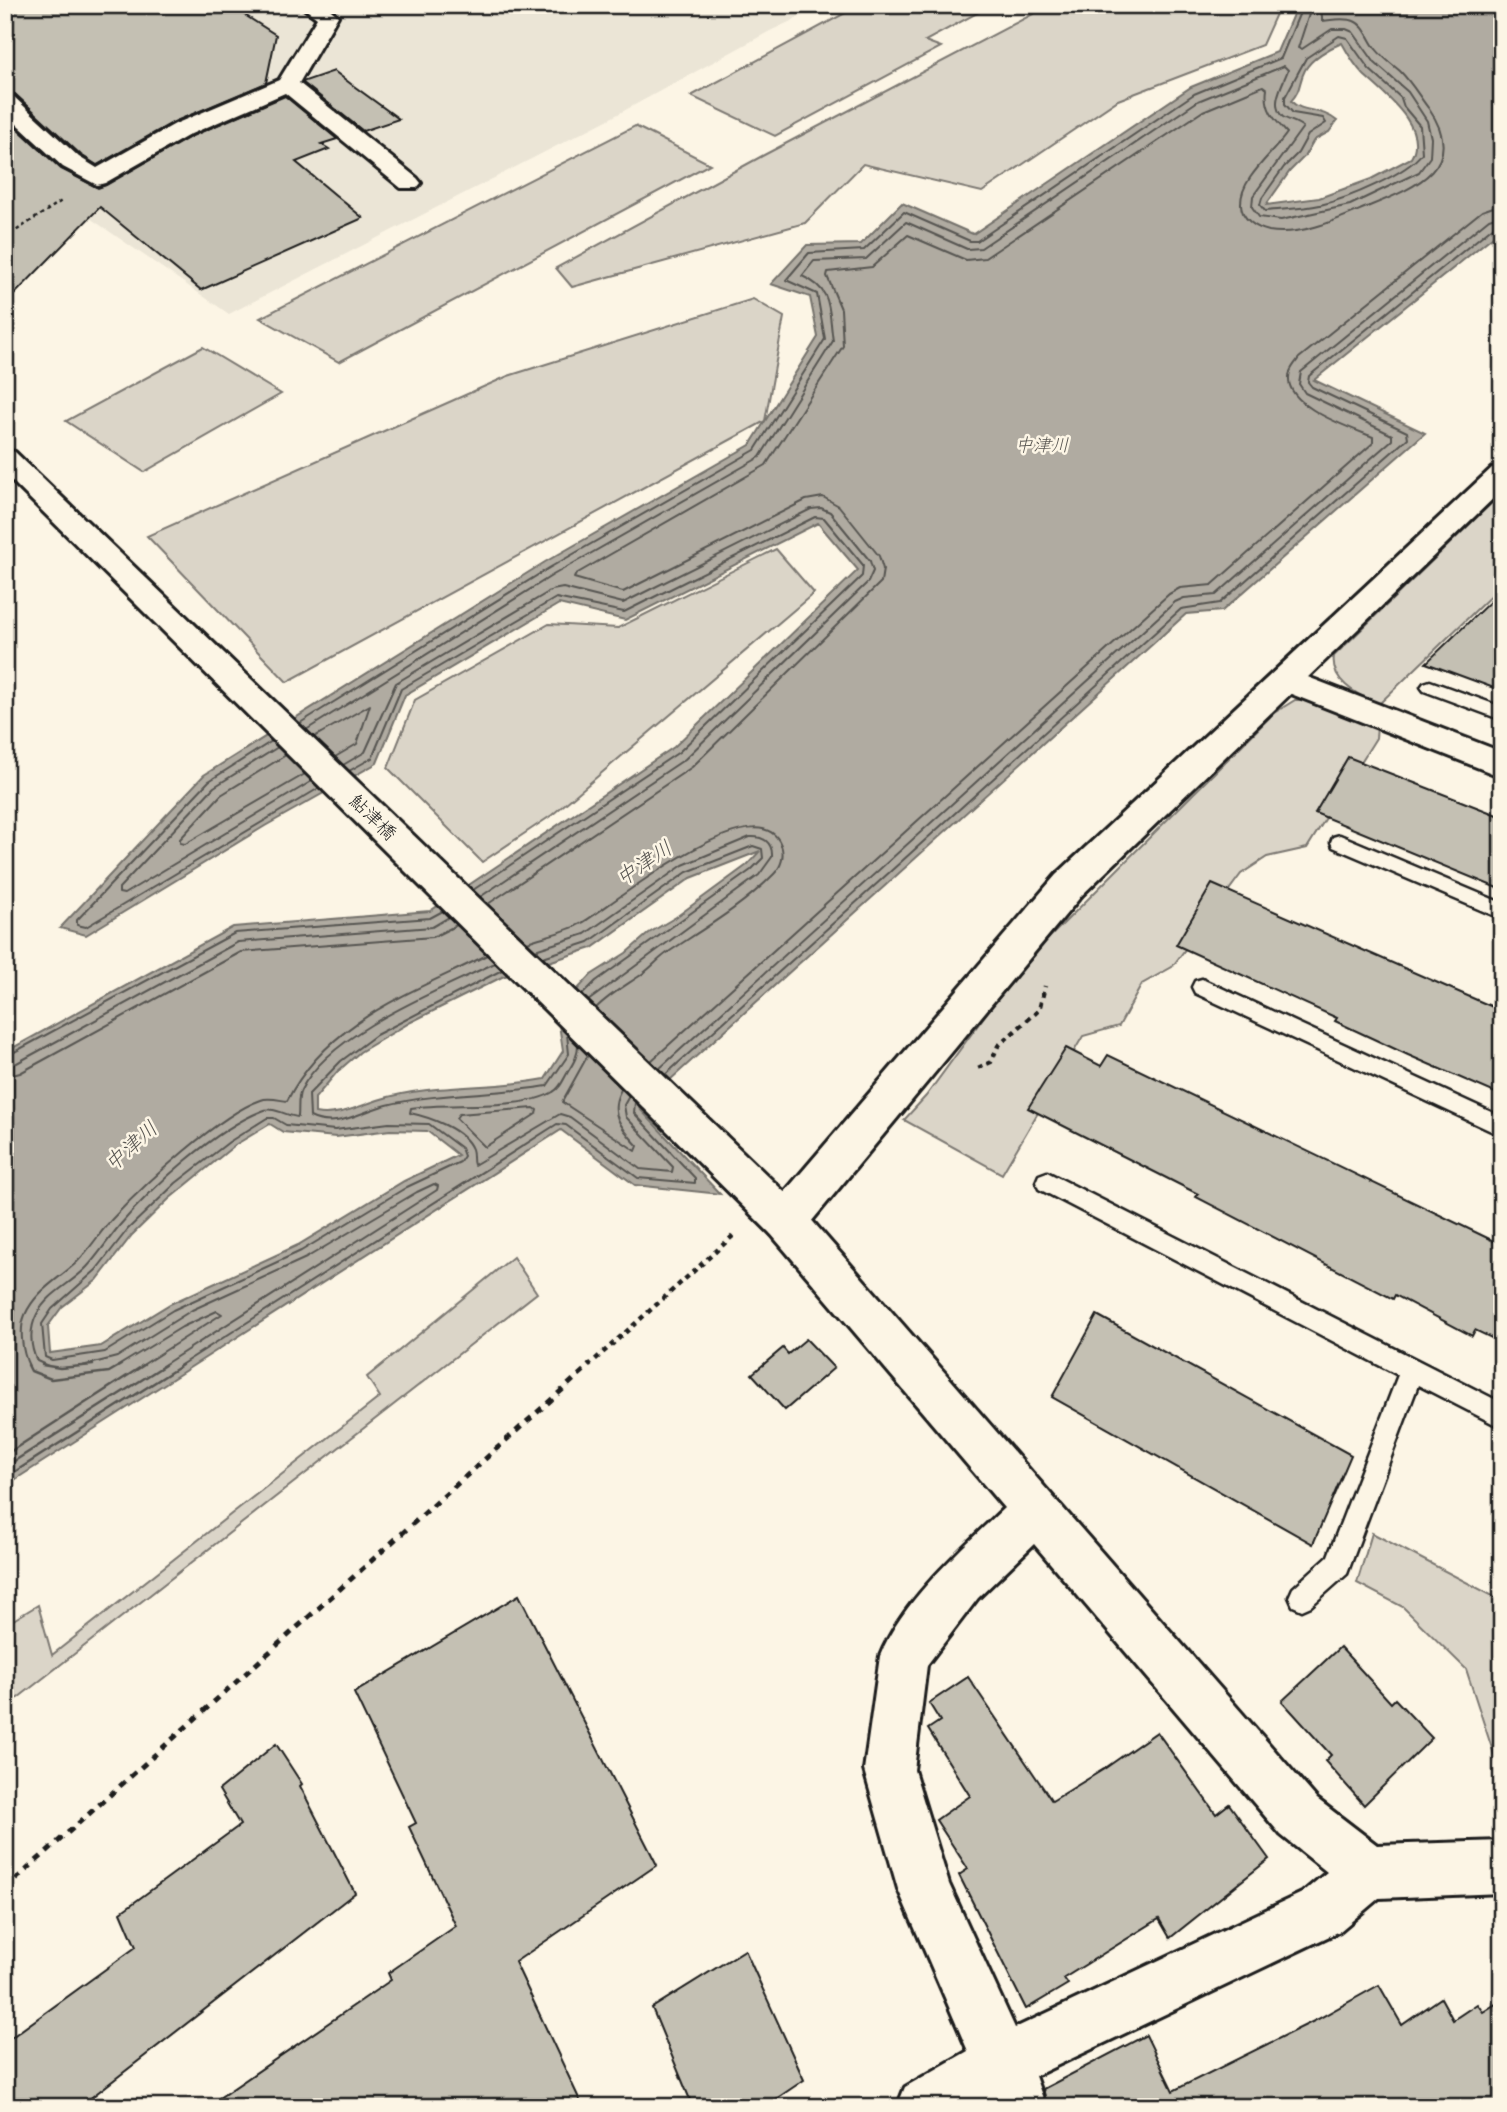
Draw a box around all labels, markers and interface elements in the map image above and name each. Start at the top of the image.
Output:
water label: 中津川 [1015,433,1069,457]
street label: 鮎津橋 [344,788,402,846]
water label: 中津川 [610,834,678,892]
water label: 中津川 [98,1115,164,1177]

